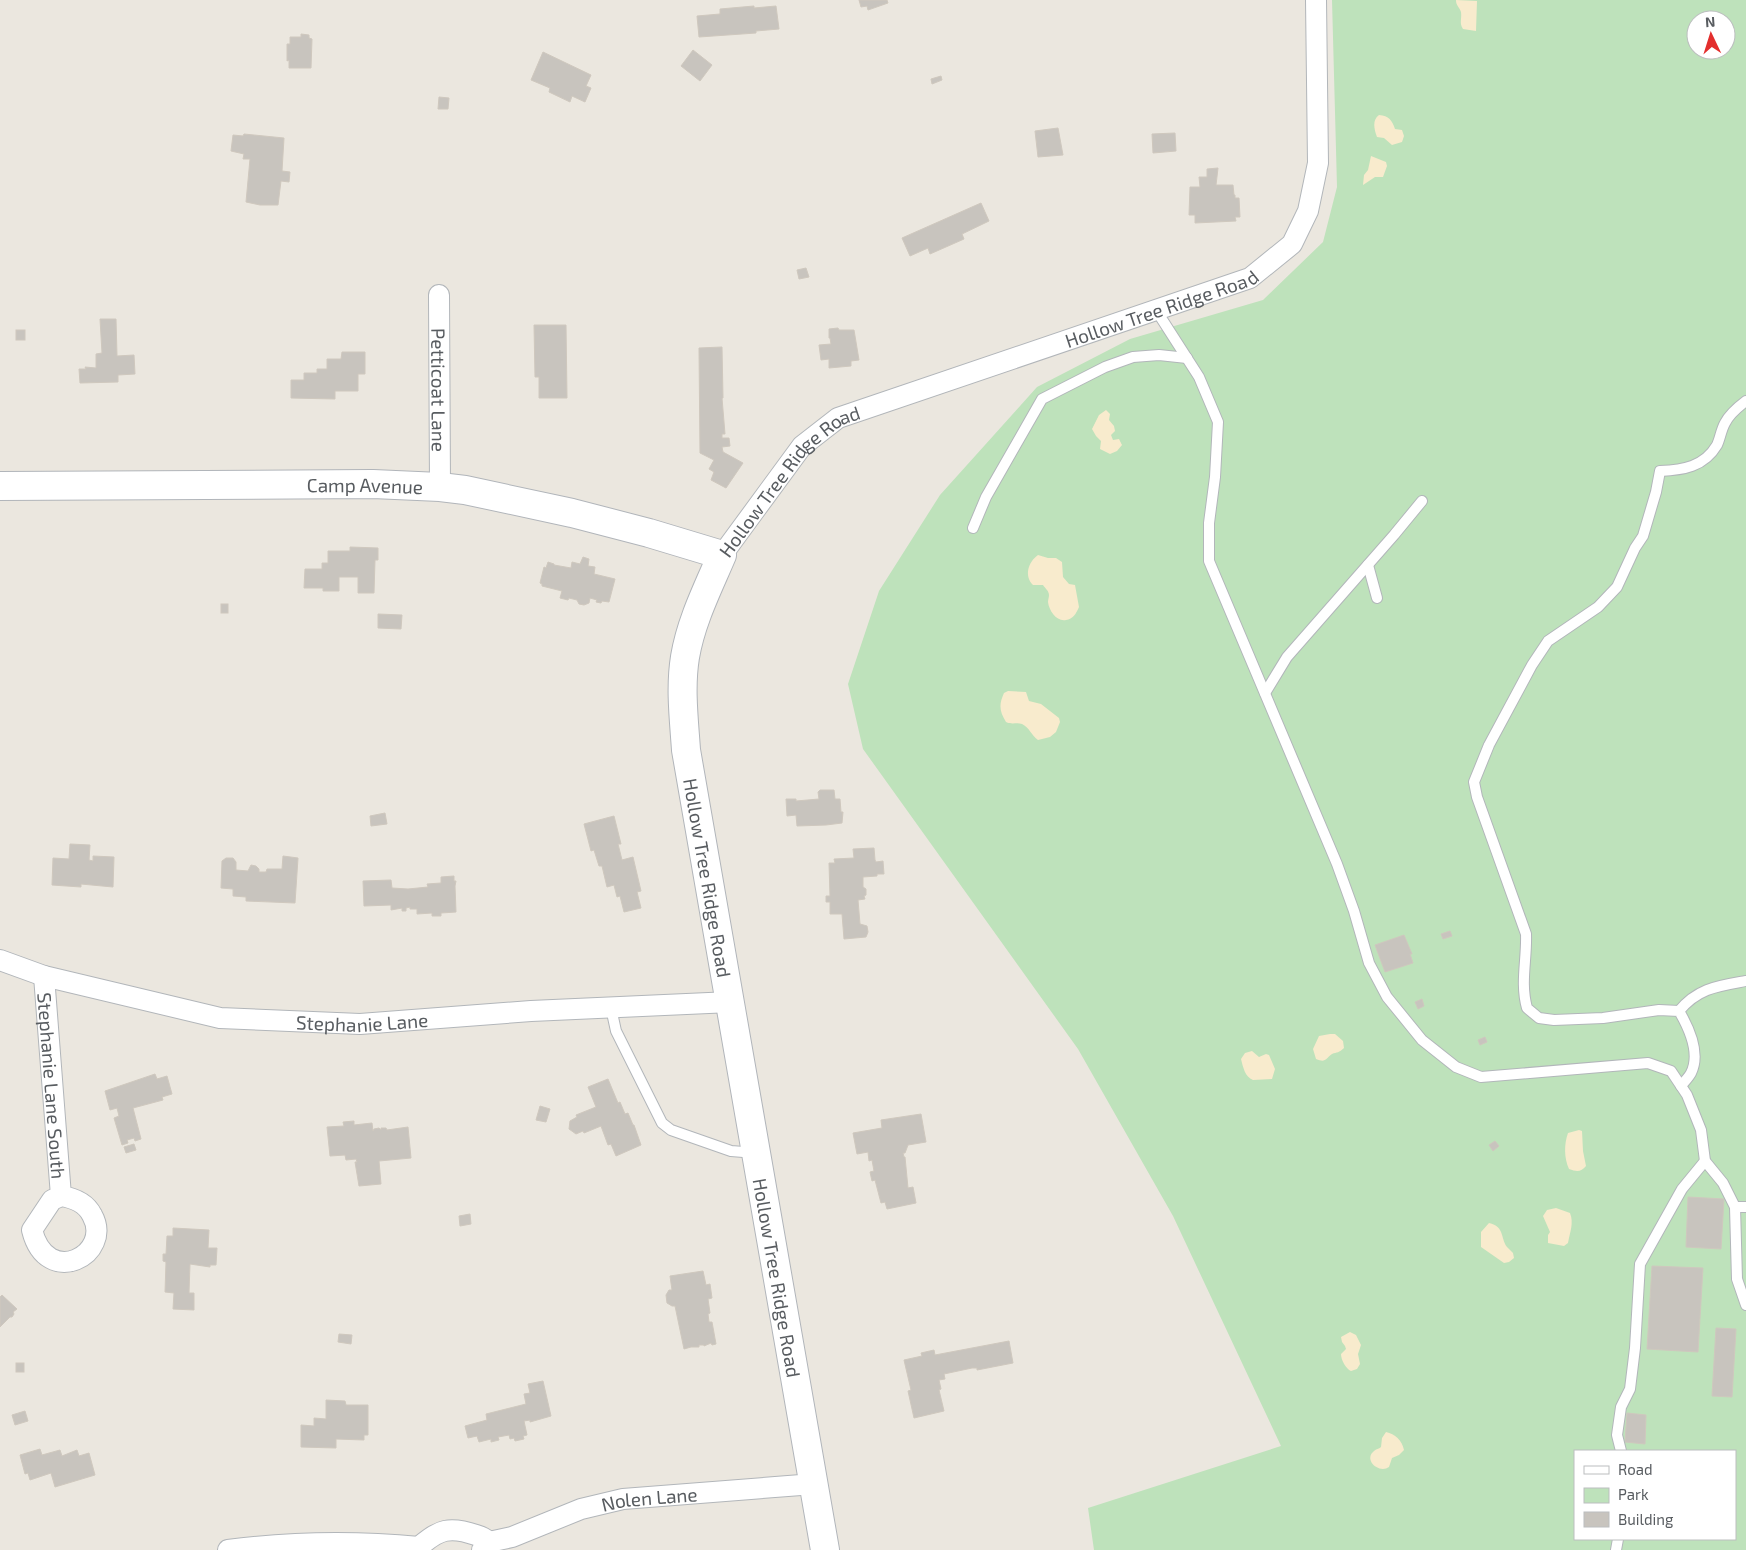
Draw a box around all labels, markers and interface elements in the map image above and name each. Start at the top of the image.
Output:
north arrow [1686,10,1736,60]
text: N [1704,13,1716,30]
street label: Hollow Tree Ridge Road [1062,265,1263,352]
street label: Petticoat Lane [428,328,451,452]
street label: Hollow Tree Ridge Road [713,400,863,561]
street label: Camp Avenue [307,472,424,498]
street label: Hollow Tree Ridge Road [680,776,737,979]
street label: Stephanie Lane South [34,992,71,1180]
street label: Stephanie Lane [296,1007,429,1036]
street label: Hollow Tree Ridge Road [749,1176,806,1379]
legend [1574,1450,1736,1540]
text: Road [1618,1460,1653,1478]
street label: Nolen Lane [599,1482,698,1515]
text: Park [1618,1485,1649,1503]
text: Building [1618,1510,1674,1528]

